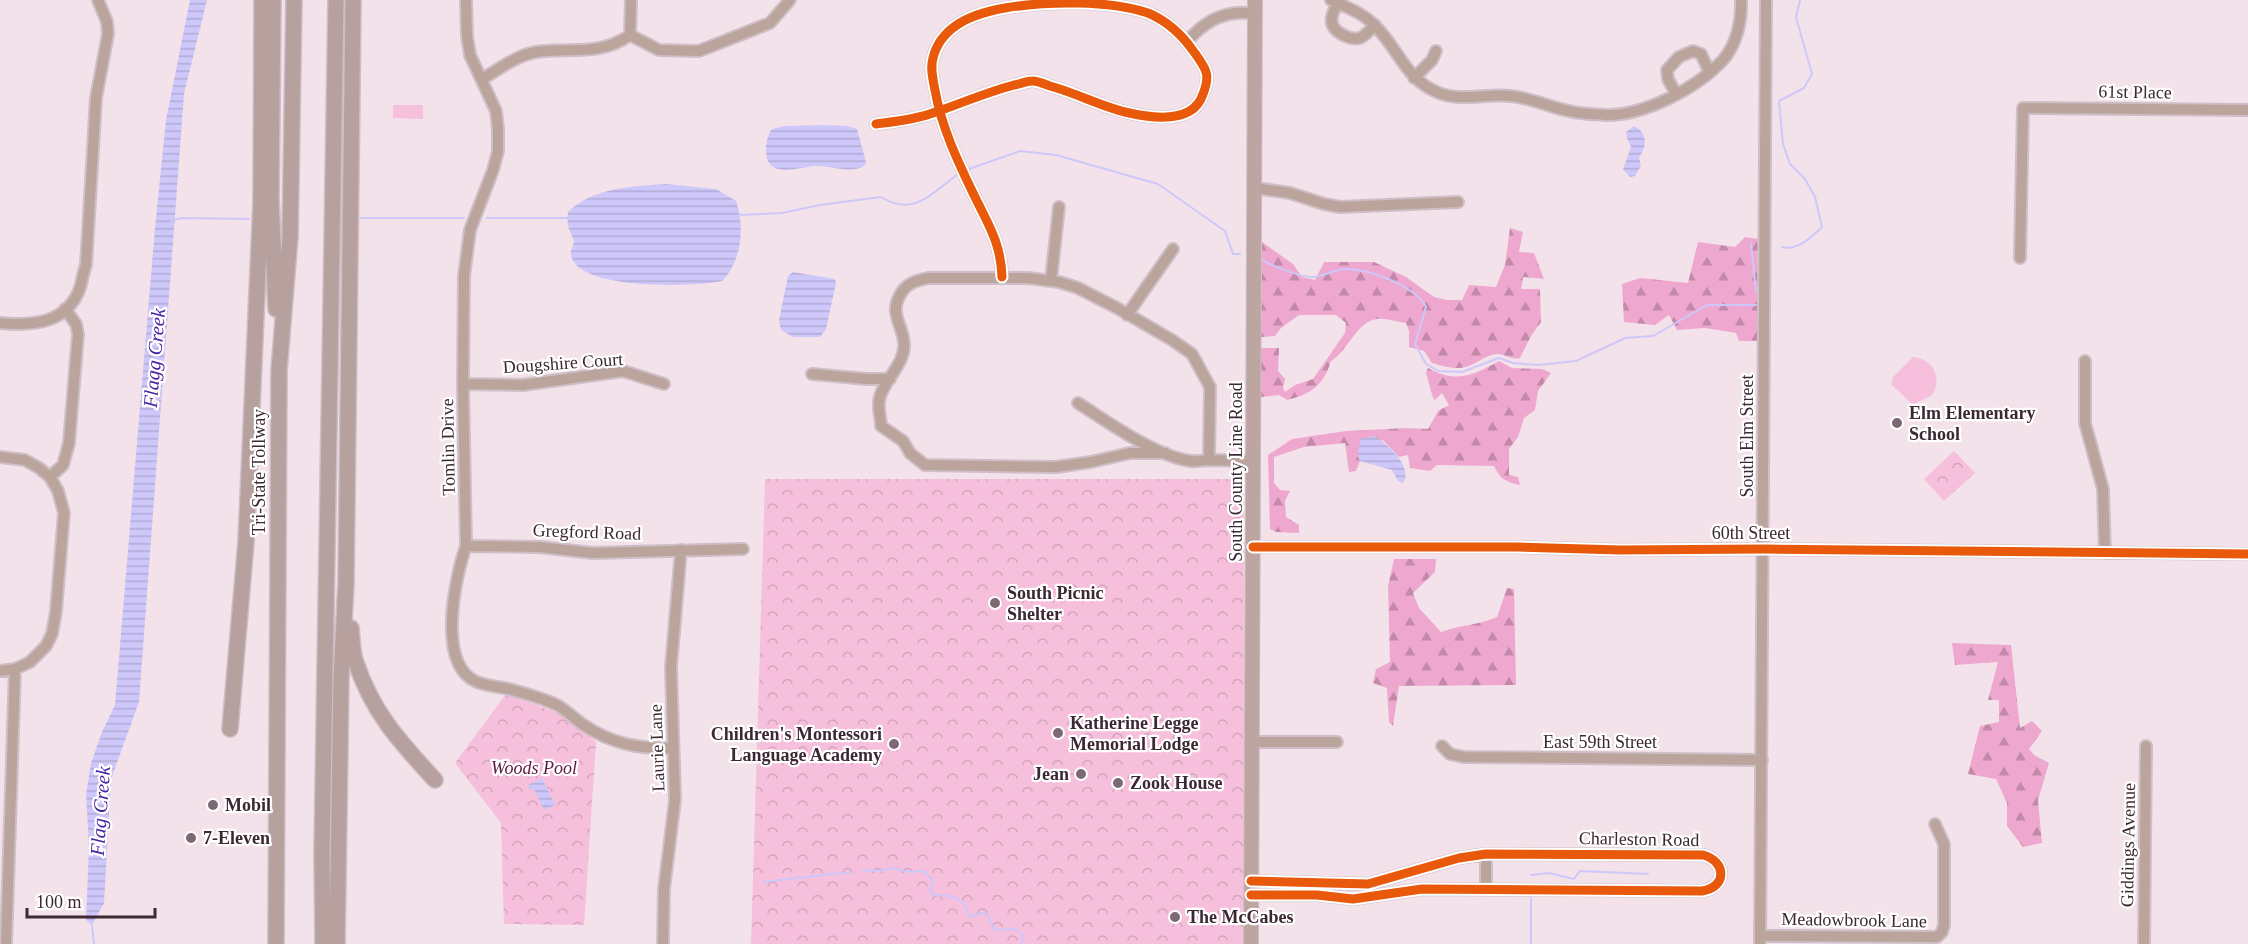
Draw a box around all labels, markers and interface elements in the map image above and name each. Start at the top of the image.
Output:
street label: 61st Place [2098,81,2172,103]
water label: Flagg Creek [139,306,170,410]
street label: Dougshire Court [502,349,624,377]
street label: South Elm Street [1737,375,1757,498]
street label: South County Line Road [1226,382,1246,562]
street label: Tomlin Drive [437,398,459,496]
place label: Elm Elementary School [1909,403,2035,444]
street label: Tri-State Tollway [249,409,269,535]
marker: Elm Elementary School [1890,416,1904,430]
street label: Gregford Road [532,520,642,544]
street label: 60th Street [1712,523,1790,543]
place label: South Picnic Shelter [1007,583,1104,624]
marker: South Picnic Shelter [988,596,1002,610]
street label: Laurie Lane [645,704,669,792]
place label: Katherine Legge Memorial Lodge [1070,713,1198,754]
place label: Children's Montessori Language Academy [711,724,882,765]
marker: Katherine Legge Memorial Lodge [1051,726,1065,740]
street label: East 59th Street [1543,732,1657,752]
marker: Children's Montessori Language Academy [887,737,901,751]
park label: Woods Pool [491,758,577,778]
water label: Flag Creek [86,764,115,858]
place label: Jean [1033,764,1069,784]
marker: Jean [1074,767,1088,781]
place label: Zook House [1130,773,1223,793]
marker: Zook House [1111,776,1125,790]
street label: Giddings Avenue [2117,783,2139,907]
place label: Mobil [225,795,271,815]
marker: Mobil [206,798,220,812]
place label: 7-Eleven [203,828,270,848]
street label: Charleston Road [1579,828,1699,850]
marker: 7-Eleven [184,831,198,845]
scale bar [27,881,154,919]
text: 100 m [36,892,82,912]
place label: The McCabes [1187,907,1294,927]
street label: Meadowbrook Lane [1781,909,1927,931]
marker: The McCabes [1168,910,1182,924]

